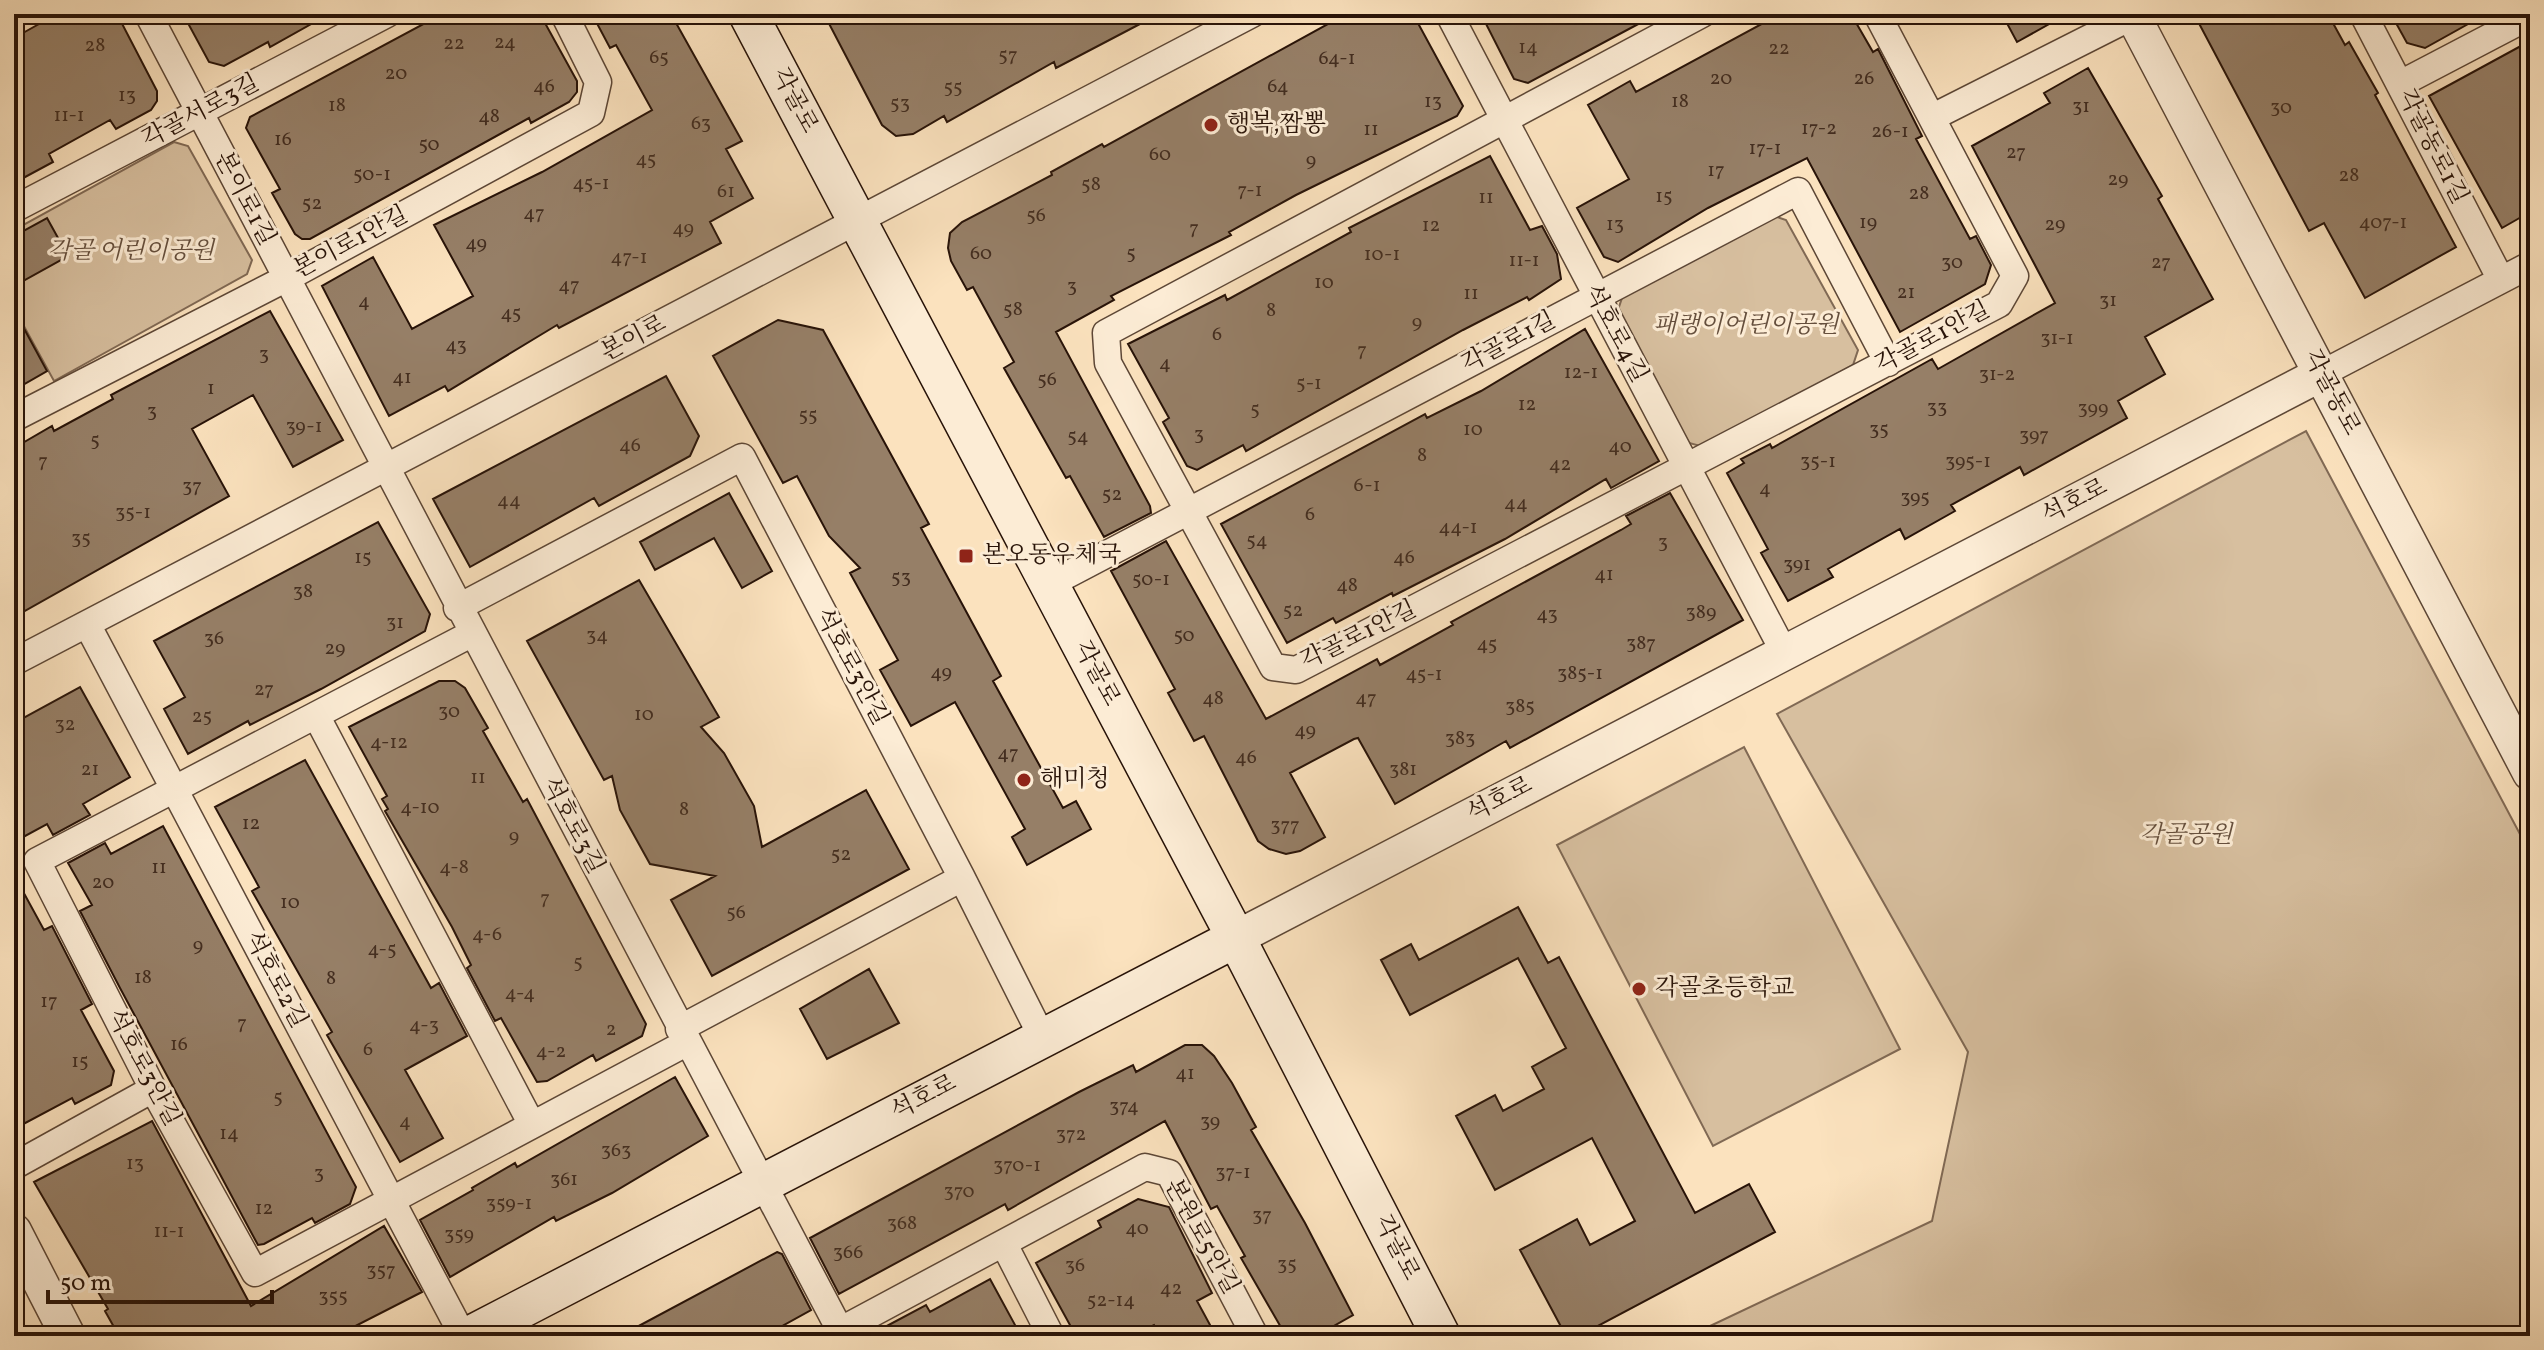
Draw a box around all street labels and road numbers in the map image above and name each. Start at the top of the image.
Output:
street label: 각골로 [763,62,825,140]
street label: 각골서로3길 [136,67,266,157]
street label: 각골동로1길 [2388,83,2476,211]
street label: 본이로1길 [205,146,283,252]
street label: 본이로1안길 [288,199,414,287]
street label: 석호로4길 [1575,279,1655,389]
street label: 각골로1안길 [1870,294,1996,382]
street label: 각골로1길 [1456,304,1562,382]
street label: 본이로 [595,308,673,370]
street label: 각골동로 [2294,344,2368,442]
street label: 석호로 [2036,471,2114,533]
street label: 각골로1안길 [1295,593,1423,679]
street label: 석호로3안길 [806,602,896,732]
street label: 각골로 [1065,635,1127,713]
street label: 석호로 [1461,769,1539,831]
street label: 석호로3길 [532,772,612,880]
street label: 석호로2길 [235,925,315,1035]
street label: 석호로3안길 [98,1003,188,1133]
street label: 석호로 [885,1067,963,1129]
street label: 본원로5안길 [1155,1173,1247,1301]
street label: 각골로 [1365,1209,1427,1287]

